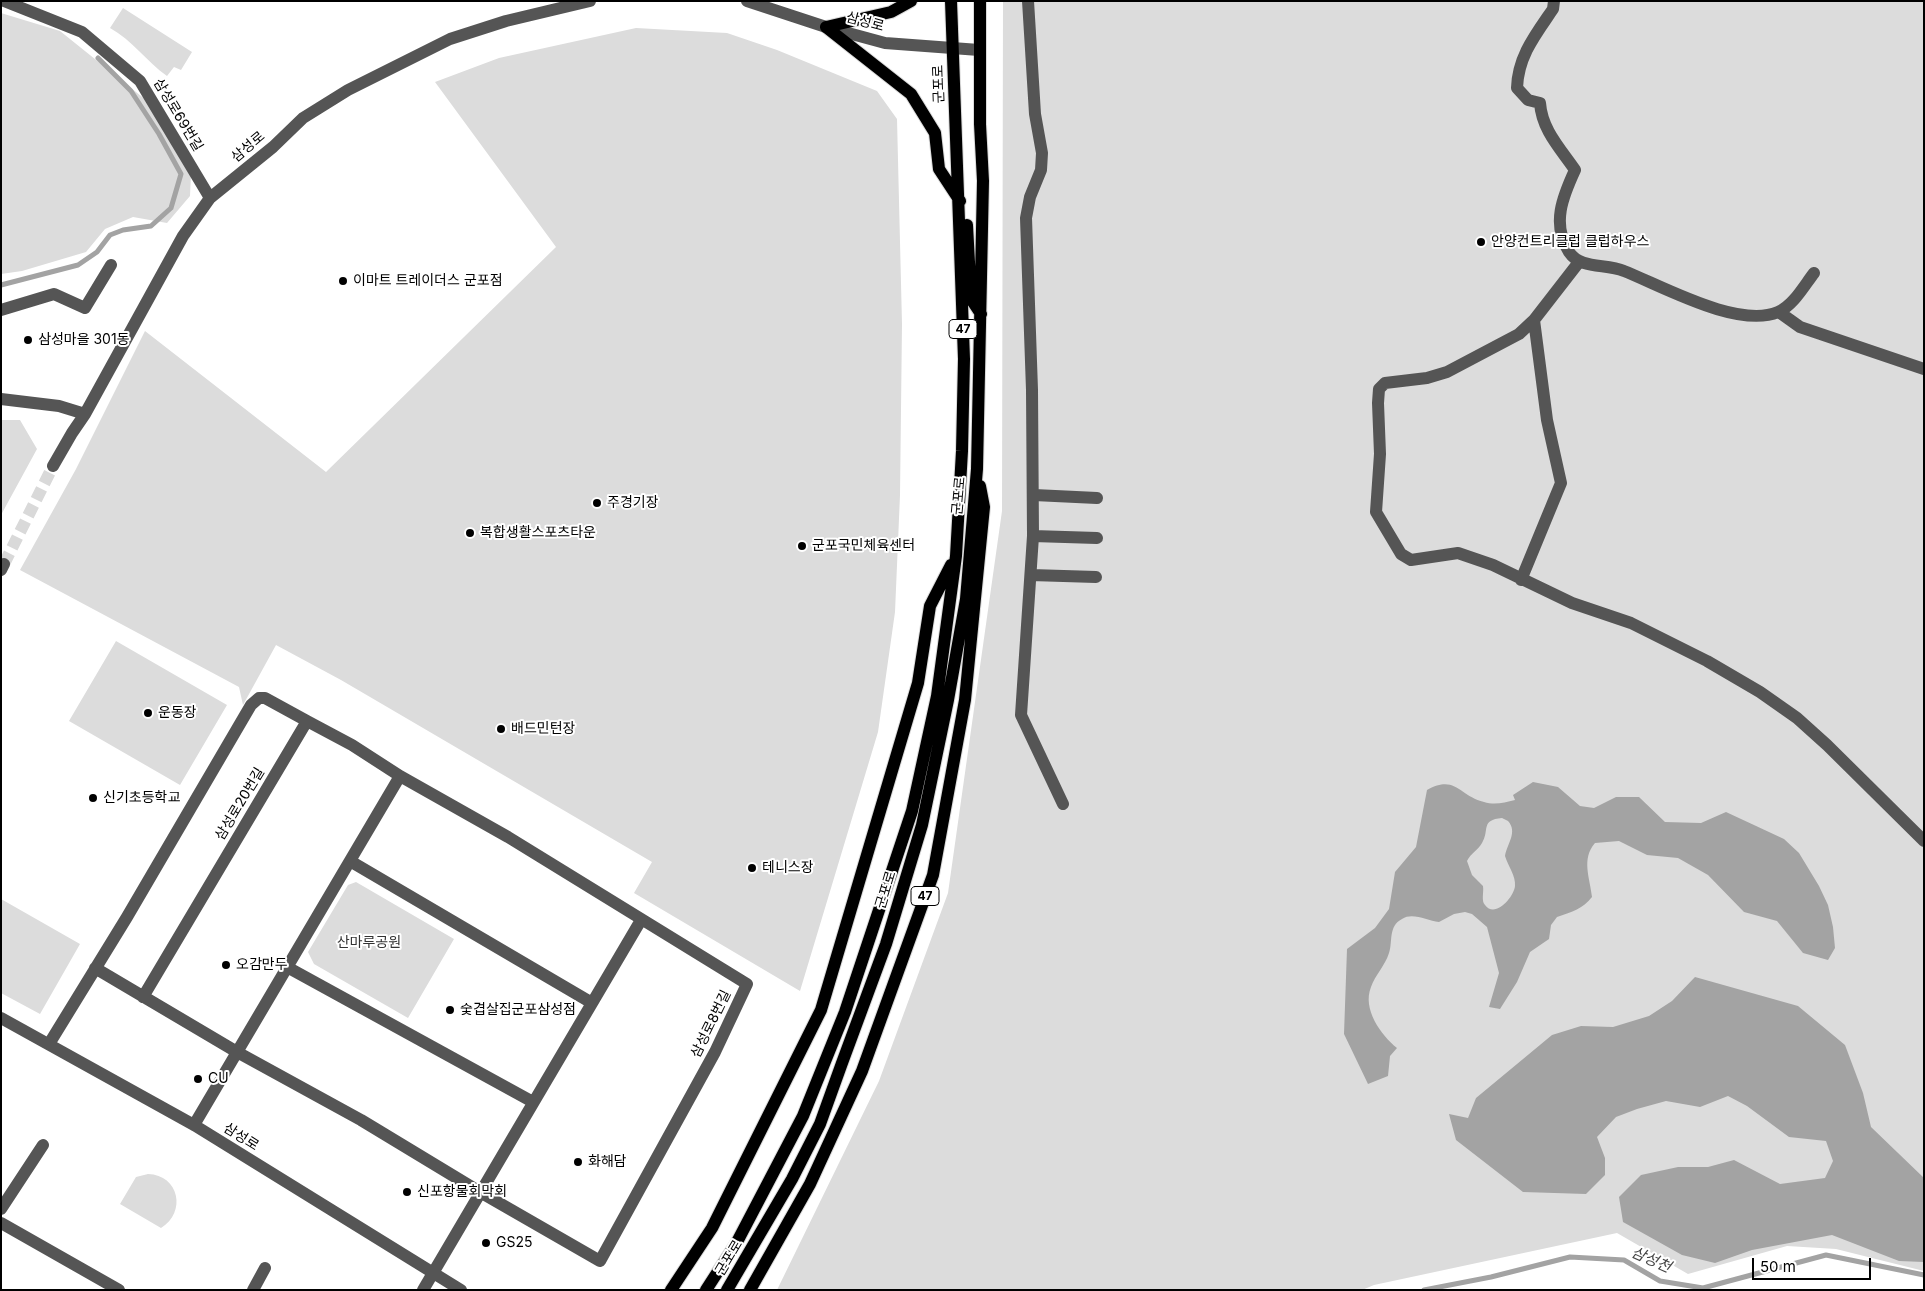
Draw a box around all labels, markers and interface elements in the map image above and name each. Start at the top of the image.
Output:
street label: 삼성로 [844,9,886,35]
street label: 군포로 [930,64,948,104]
street label: 삼성로69번길 [150,76,206,154]
street label: 삼성로 [228,128,268,166]
place label: 안양컨트리클럽 클럽하우스 [1491,234,1649,250]
marker: 안양컨트리클럽 클럽하우스 [1475,236,1487,248]
place label: 이마트 트레이더스 군포점 [353,273,503,289]
marker: 이마트 트레이더스 군포점 [337,275,349,287]
road number: 47 [949,320,977,338]
place label: 삼성마을 301동 [38,332,130,348]
marker: 삼성마을 301동 [22,334,34,346]
street label: 군포로 [949,476,969,516]
place label: 주경기장 [607,495,659,511]
marker: 주경기장 [591,497,603,509]
place label: 복합생활스포츠타운 [480,525,596,541]
marker: 복합생활스포츠타운 [464,527,476,539]
place label: 군포국민체육센터 [812,538,915,554]
marker: 군포국민체육센터 [796,540,808,552]
place label: 운동장 [158,705,197,721]
marker: 운동장 [142,707,154,719]
place label: 배드민턴장 [511,721,575,737]
marker: 배드민턴장 [495,723,507,735]
street label: 삼성로20번길 [212,765,268,843]
place label: 신기초등학교 [103,790,180,806]
marker: 신기초등학교 [87,792,99,804]
place label: 테니스장 [762,860,814,876]
marker: 테니스장 [746,862,758,874]
street label: 군포로 [872,869,900,911]
road number: 47 [911,886,939,906]
park label: 산마루공원 [337,935,401,951]
place label: 오감만두 [236,957,288,973]
marker: 오감만두 [220,959,232,971]
street label: 삼성로8번길 [687,987,735,1061]
place label: 숯겹살집군포삼성점 [460,1002,576,1018]
marker: 숯겹살집군포삼성점 [444,1004,456,1016]
place label: CU [208,1071,229,1087]
marker: CU [192,1073,204,1085]
street label: 삼성로 [220,1120,262,1154]
place label: 화해담 [588,1154,627,1170]
marker: 화해담 [572,1156,584,1168]
place label: 신포항물회막회 [417,1184,507,1200]
marker: 신포항물회막회 [401,1186,413,1198]
place label: GS25 [496,1235,532,1251]
marker: GS25 [480,1237,492,1249]
street label: 군포로 [712,1237,746,1279]
water label: 삼성천 [1628,1243,1674,1277]
scale bar [1755,1248,1874,1280]
text: 50 m [1760,1257,1796,1276]

